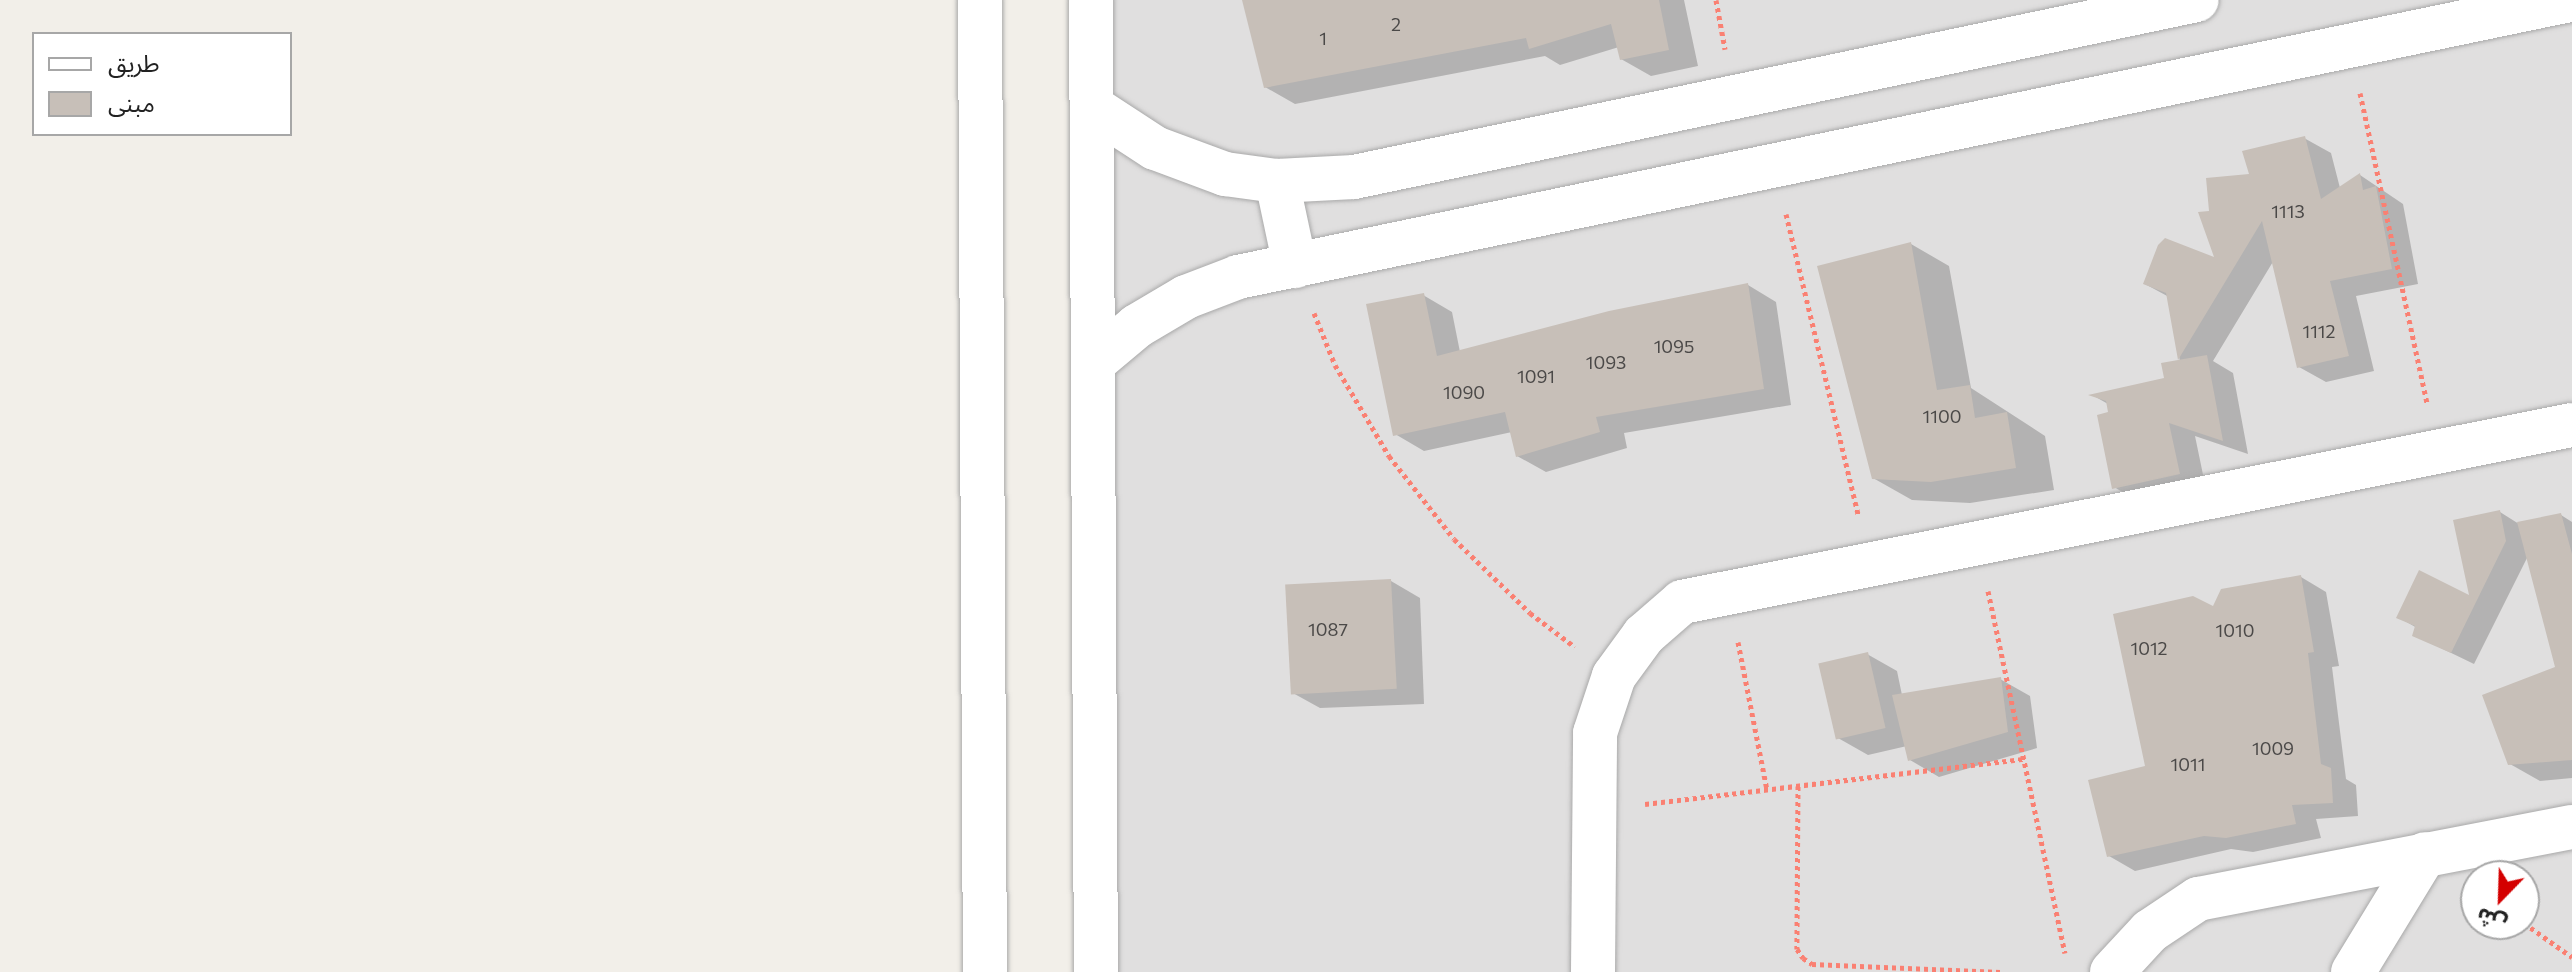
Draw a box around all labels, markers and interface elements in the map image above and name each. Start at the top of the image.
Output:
house number: 2 [1391,13,1401,35]
house number: 1 [1319,27,1327,49]
legend [32,32,292,136]
text: طريق [108,48,160,77]
text: مبنى [108,88,155,117]
house number: 1113 [2271,200,2305,222]
house number: 1112 [2302,320,2336,342]
house number: 1095 [1654,335,1694,357]
house number: 1093 [1586,351,1626,373]
house number: 1091 [1517,365,1555,387]
house number: 1090 [1443,381,1485,403]
house number: 1100 [1923,405,1961,427]
house number: 1087 [1308,618,1348,640]
house number: 1010 [2216,619,2254,641]
house number: 1012 [2130,637,2168,659]
house number: 1009 [2252,737,2294,759]
house number: 1011 [2171,753,2205,775]
north arrow [2460,860,2540,940]
text: ش [2472,902,2510,939]

